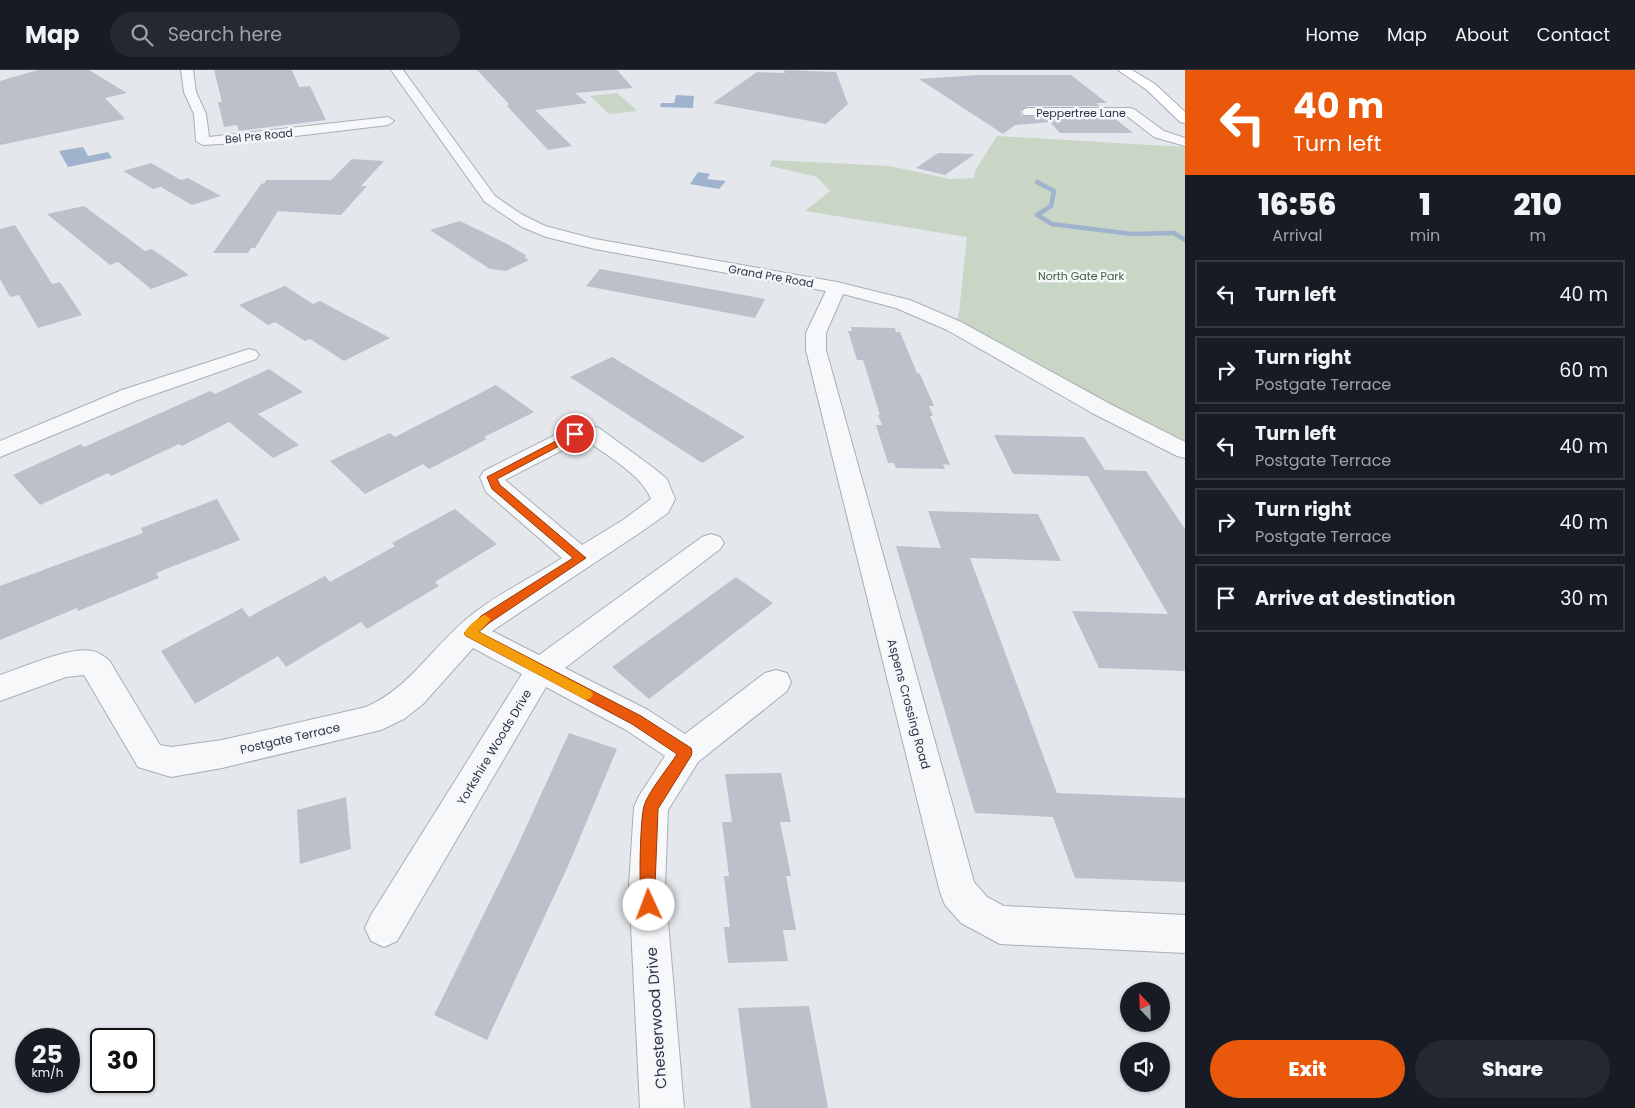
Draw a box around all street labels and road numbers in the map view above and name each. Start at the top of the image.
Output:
street label: Peppertree Lane [1036,105,1126,121]
street label: Bel Pre Road [224,124,294,148]
street label: Grand Pre Road [727,261,815,291]
street label: Aspens Crossing Road [883,637,935,771]
street label: Yorkshire Woods Drive [453,686,535,808]
street label: Postgate Terrace [238,718,342,758]
street label: Chesterwood Drive [641,946,671,1090]

